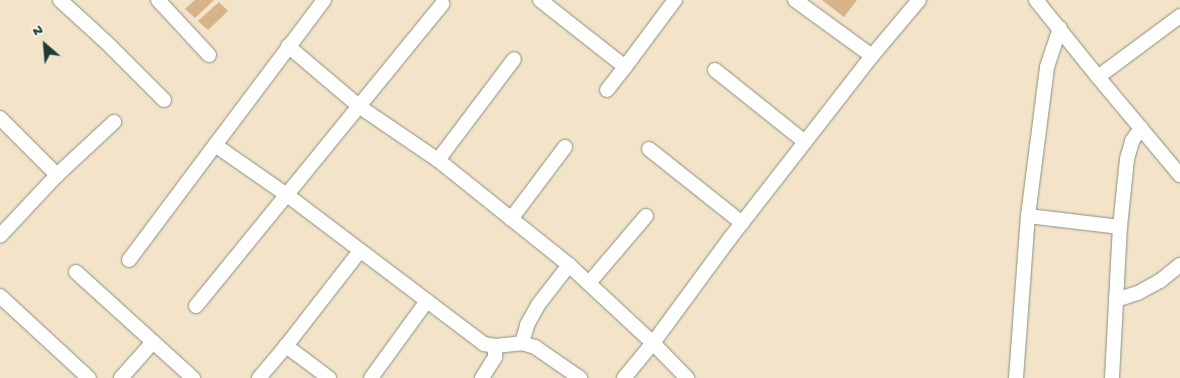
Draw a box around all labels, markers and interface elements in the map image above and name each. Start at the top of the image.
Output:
north arrow [20,20,70,70]
text: N [30,22,46,41]

